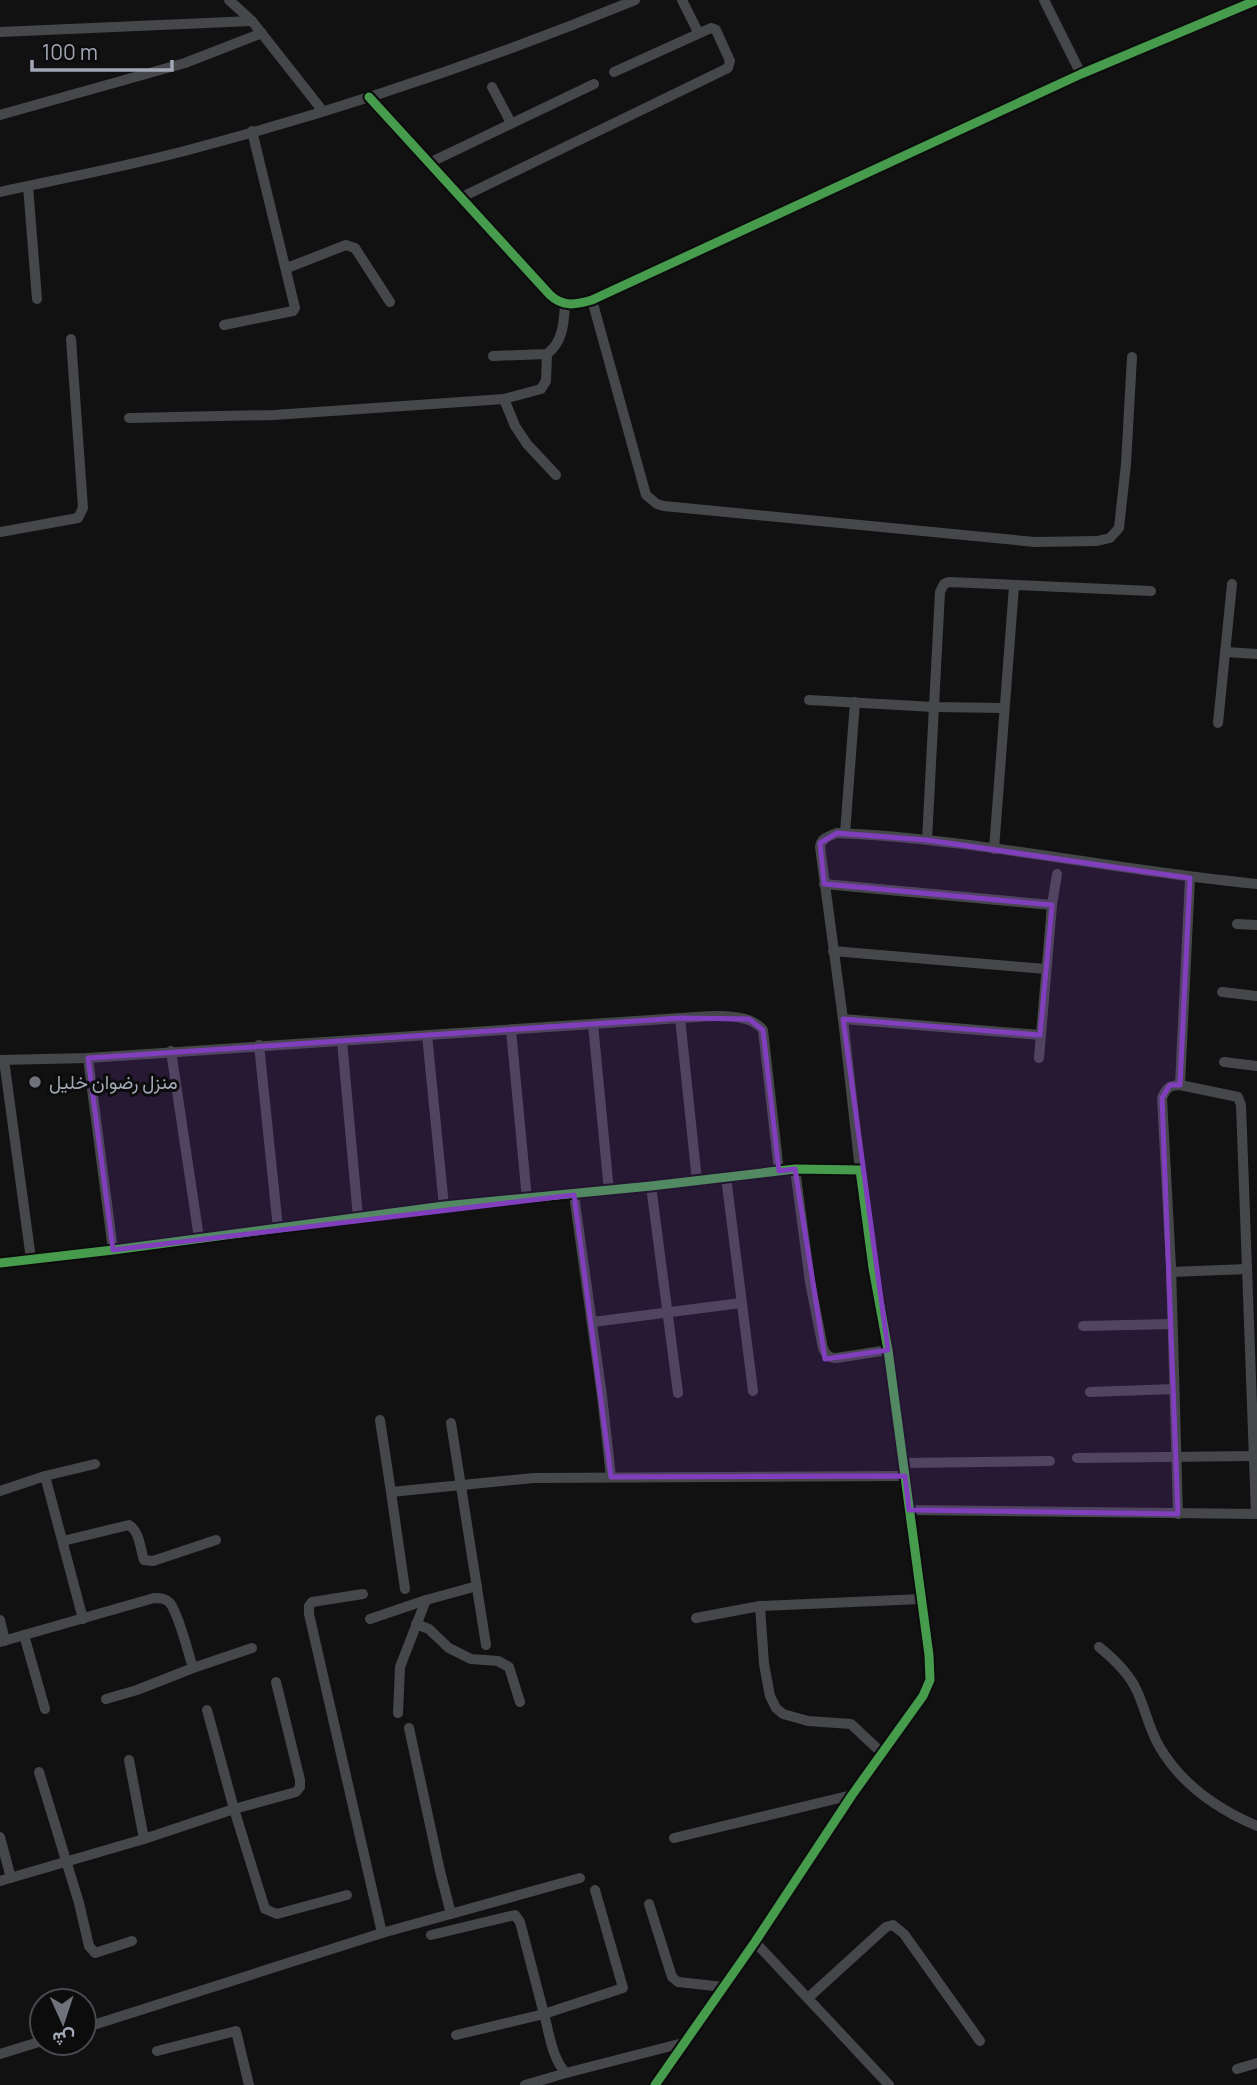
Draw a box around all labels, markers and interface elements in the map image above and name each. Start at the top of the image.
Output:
scale bar [32,28,172,72]
text: 100 m [42,38,98,66]
place label: منزل رضوان خليل [49,1069,178,1095]
marker: منزل رضوان خليل [27,1074,43,1090]
north arrow [28,1987,98,2057]
text: ش [52,2025,76,2053]

